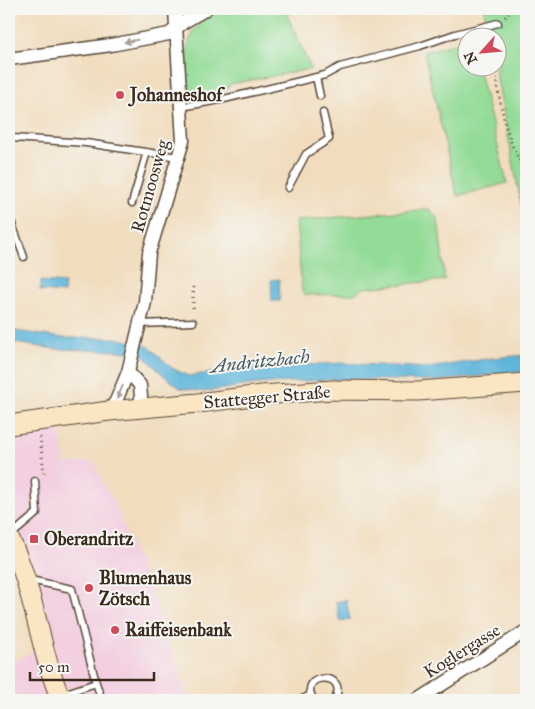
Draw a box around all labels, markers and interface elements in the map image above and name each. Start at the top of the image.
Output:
north arrow [458,28,508,78]
one-way arrow [123,38,139,46]
text: N [461,48,481,67]
place label: Johanneshof [128,84,225,107]
marker: Johanneshof [114,89,126,101]
street label: Rotmoosweg [126,136,175,235]
water label: Andritzbach [207,344,311,378]
street label: Stattegger Straße [203,380,331,415]
one-way arrow [115,385,123,399]
place label: Oberandritz [44,528,134,550]
marker: Oberandritz [28,533,40,545]
place label: Blumenhaus Zötsch [99,567,192,610]
marker: Blumenhaus Zötsch [83,582,95,594]
place label: Raiffeisenbank [125,619,232,641]
street label: Koglergasse [420,619,505,684]
marker: Raiffeisenbank [109,624,121,636]
scale bar [30,649,154,681]
text: 50 m [38,658,70,676]

